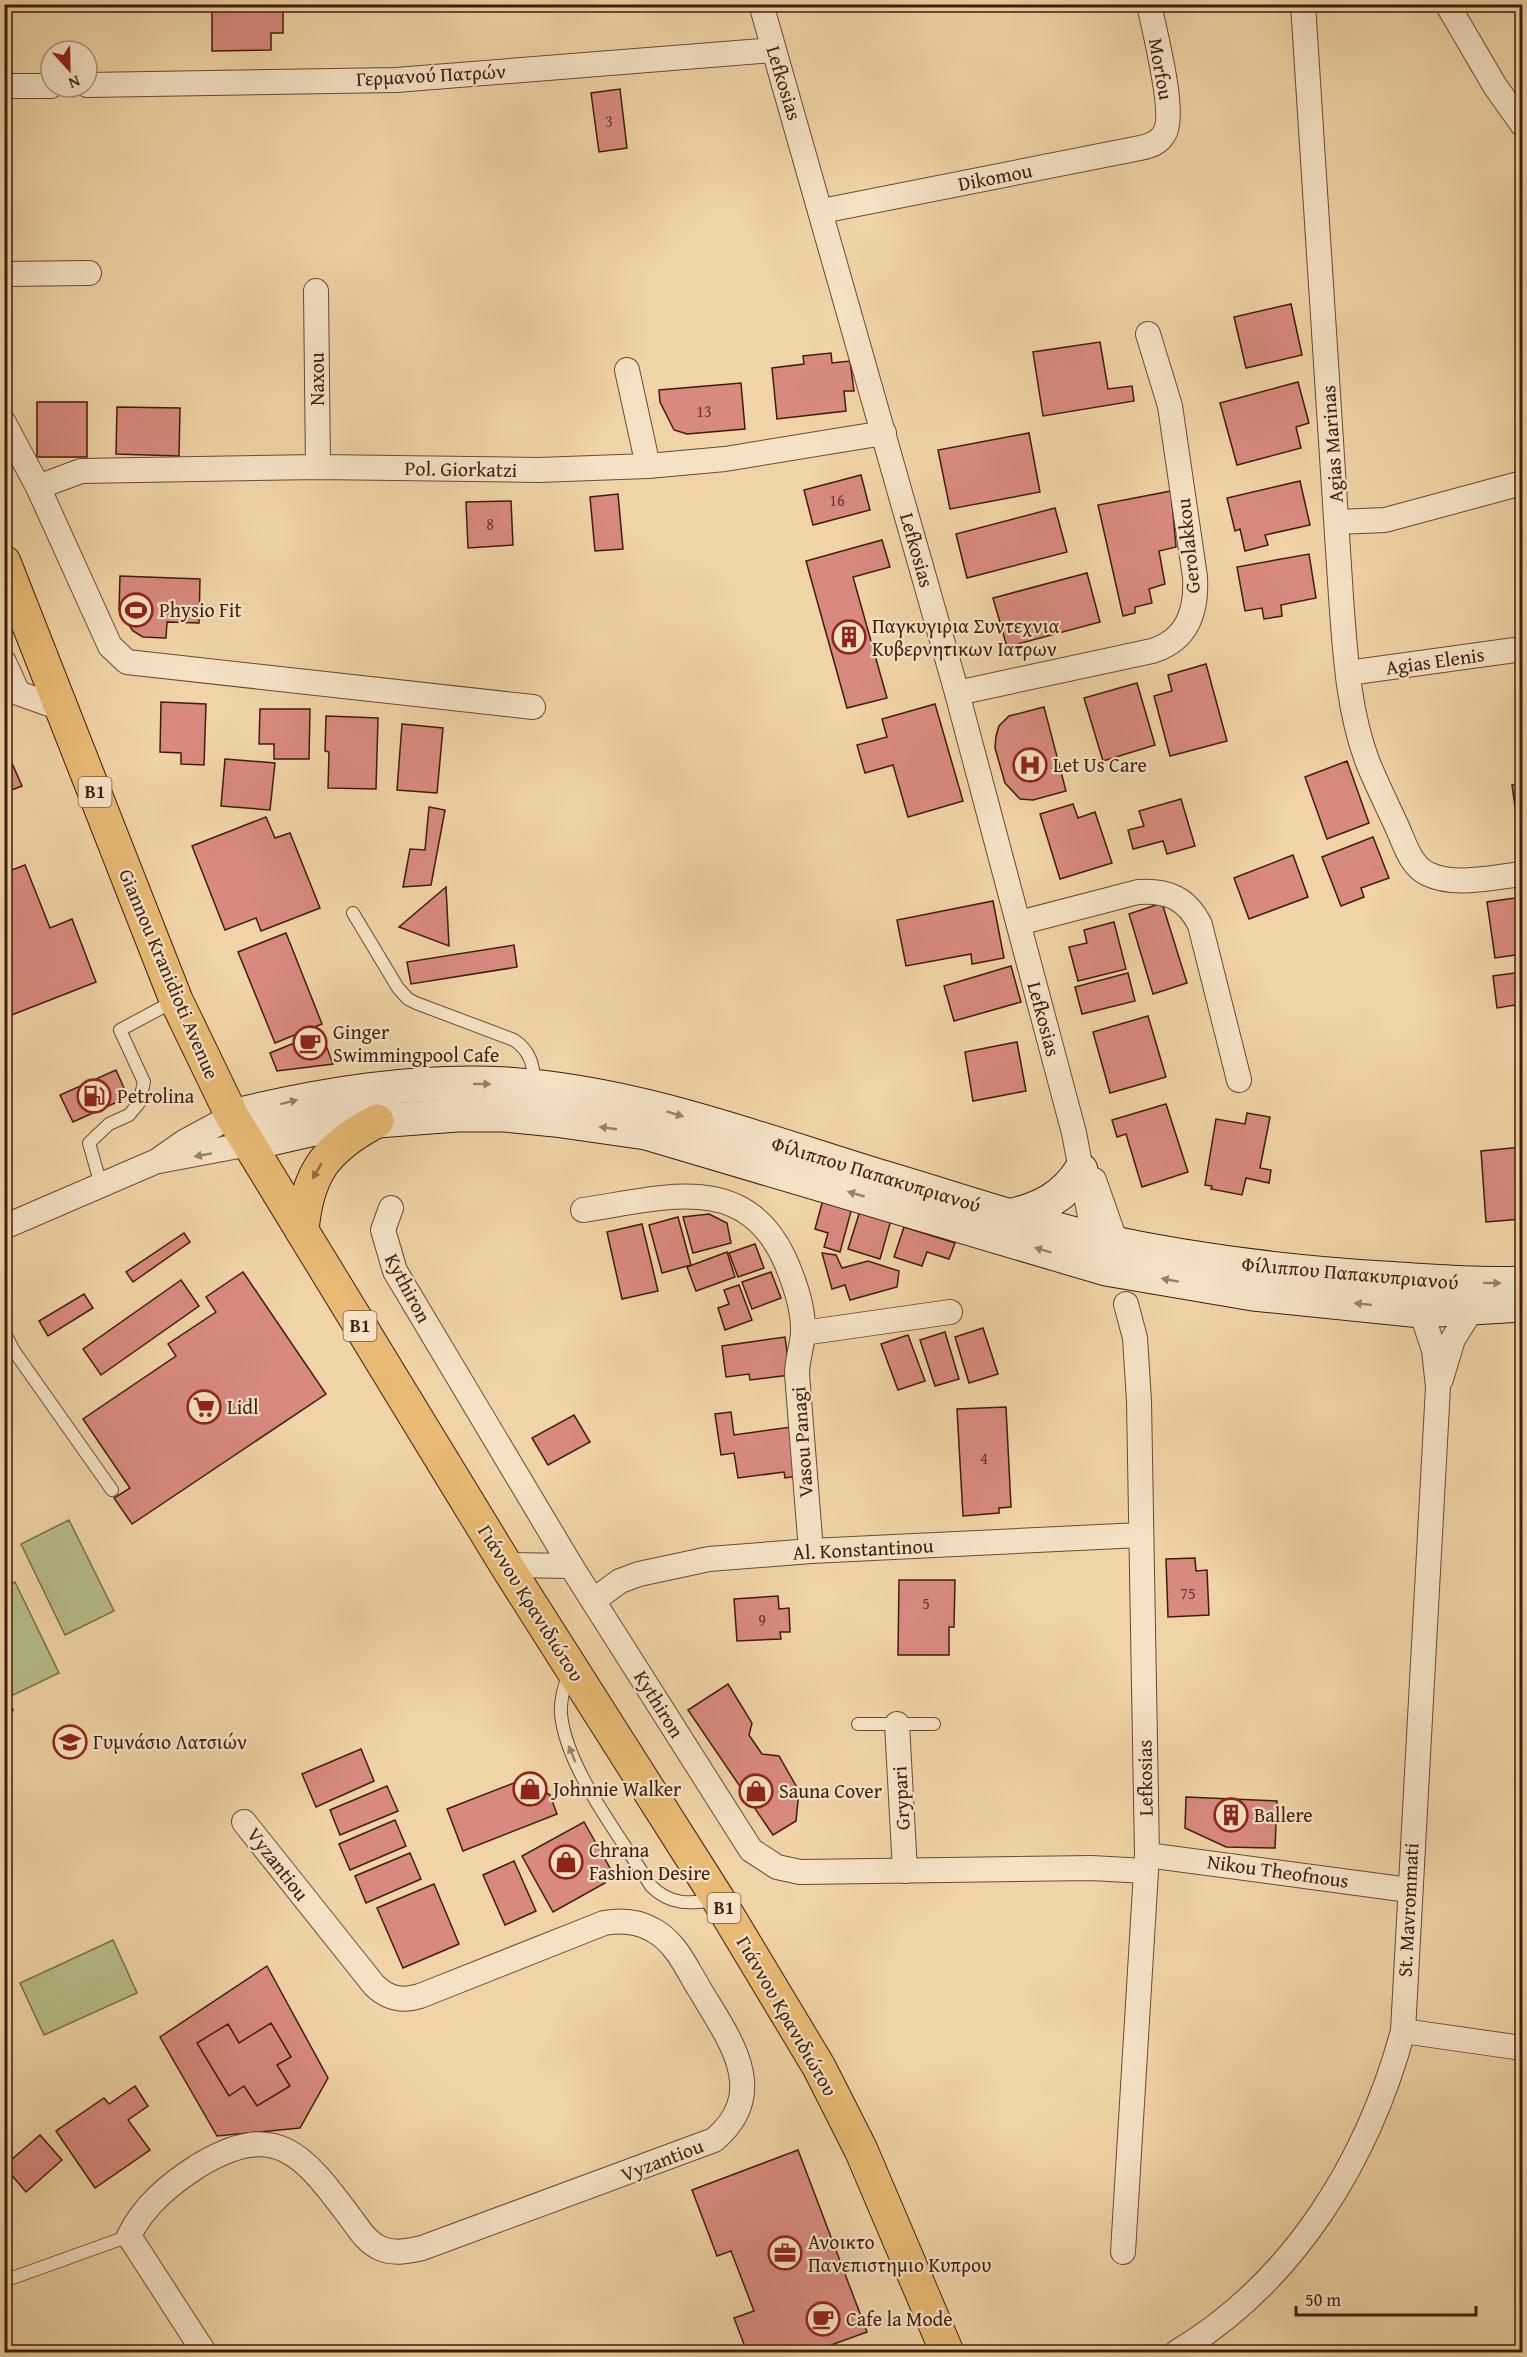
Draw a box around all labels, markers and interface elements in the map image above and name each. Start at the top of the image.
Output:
street label: Morfou [1142,36,1181,102]
north arrow [39,39,99,99]
street label: Lefkosias [759,42,810,124]
street label: Γερμανού Πατρών [355,56,507,93]
text: N [65,70,84,96]
house number: 3 [605,109,613,133]
street label: Dikomou [955,155,1035,198]
street label: Naxou [302,352,331,406]
street label: Agias Marinas [1313,384,1350,504]
house number: 13 [696,399,712,423]
street label: Pol. Giorkatzi [404,453,518,484]
house number: 16 [829,488,845,512]
street label: Gerolakkou [1168,497,1207,595]
street label: Lefkosias [893,509,942,591]
house number: 8 [486,512,494,536]
sports icon: Physio Fit [118,592,154,628]
place label: Physio Fit [159,595,242,624]
place label: Παγκυγιρια Συντεχνια Κυβερνητικων Ιατρων [872,611,1060,663]
building icon: Παγκυγιρια Συντεχνια Κυβερνητικων Ιατρων [831,619,867,655]
street label: Agias Elenis [1384,639,1486,682]
hospital icon: Let Us Care [1012,747,1048,783]
place label: Let Us Care [1053,750,1147,779]
road number: B1 [78,777,112,807]
street label: Giannou Kranidioti Avenue [112,864,227,1083]
street label: Lefkosias [1021,978,1068,1060]
place label: Ginger Swimmingpool Cafe [333,1017,499,1069]
cafe icon: Ginger Swimmingpool Cafe [292,1025,328,1061]
fuel station icon: Petrolina [76,1078,112,1114]
one-way arrow [473,1079,492,1089]
place label: Petrolina [117,1081,195,1110]
one-way arrow [280,1096,298,1106]
one-way arrow [666,1110,684,1119]
one-way arrow [598,1123,617,1132]
street label: Φίλιππου Παπακυπριανού [768,1128,984,1219]
one-way arrow [194,1151,213,1160]
one-way arrow [312,1163,322,1180]
one-way arrow [847,1189,865,1198]
one-way arrow [1034,1245,1052,1254]
street label: Kythiron [378,1248,439,1328]
street label: Φίλιππου Παπακυπριανού [1240,1249,1460,1296]
one-way arrow [1160,1275,1179,1284]
one-way arrow [1482,1278,1501,1288]
one-way arrow [1354,1299,1373,1309]
road number: B1 [344,1311,376,1341]
street label: Vasou Panagi [783,1385,820,1499]
supermarket icon: Lidl [186,1389,222,1425]
place label: Lidl [227,1392,259,1421]
house number: 4 [980,1446,988,1470]
street label: Γιάννου Κρανιδιώτου [471,1519,592,1687]
street label: Al. Konstantinou [792,1530,934,1567]
house number: 75 [1180,1581,1196,1605]
house number: 5 [922,1591,930,1615]
house number: 9 [758,1608,766,1632]
street label: Kythiron [627,1664,692,1743]
school or university icon: Γυμνάσιο Λατσιών [52,1724,88,1760]
place label: Γυμνάσιο Λατσιών [93,1727,247,1756]
street label: Lefkosias [1129,1739,1160,1816]
one-way arrow [567,1745,576,1763]
street label: Grypari [884,1765,917,1831]
shop icon: Johnnie Walker [512,1771,548,1807]
shop icon: Sauna Cover [738,1773,774,1809]
place label: Johnnie Walker [550,1774,681,1803]
place label: Sauna Cover [779,1776,882,1805]
building icon: Ballere [1213,1797,1249,1833]
place label: Ballere [1254,1800,1313,1829]
street label: Vyzantiou [240,1821,316,1907]
place label: Chrana Fashion Desire [589,1835,710,1887]
street label: St. Mavrommati [1389,1842,1426,1978]
shop icon: Chrana Fashion Desire [548,1844,584,1880]
street label: Nikou Theofnous [1205,1846,1351,1895]
road number: B1 [708,1893,740,1923]
street label: Γιάννου Κρανιδιώτου [730,1930,845,2101]
street label: Vyzantiou [616,2130,707,2189]
place label: Ανοικτο Πανεπιστημιο Κυπρου [808,2227,992,2279]
office icon: Ανοικτο Πανεπιστημιο Κυπρου [767,2235,803,2271]
scale bar [1296,2279,1476,2317]
text: 50 m [1305,2286,1341,2313]
cafe icon: Cafe la Mode [805,2301,841,2337]
place label: Cafe la Mode [846,2304,953,2333]

